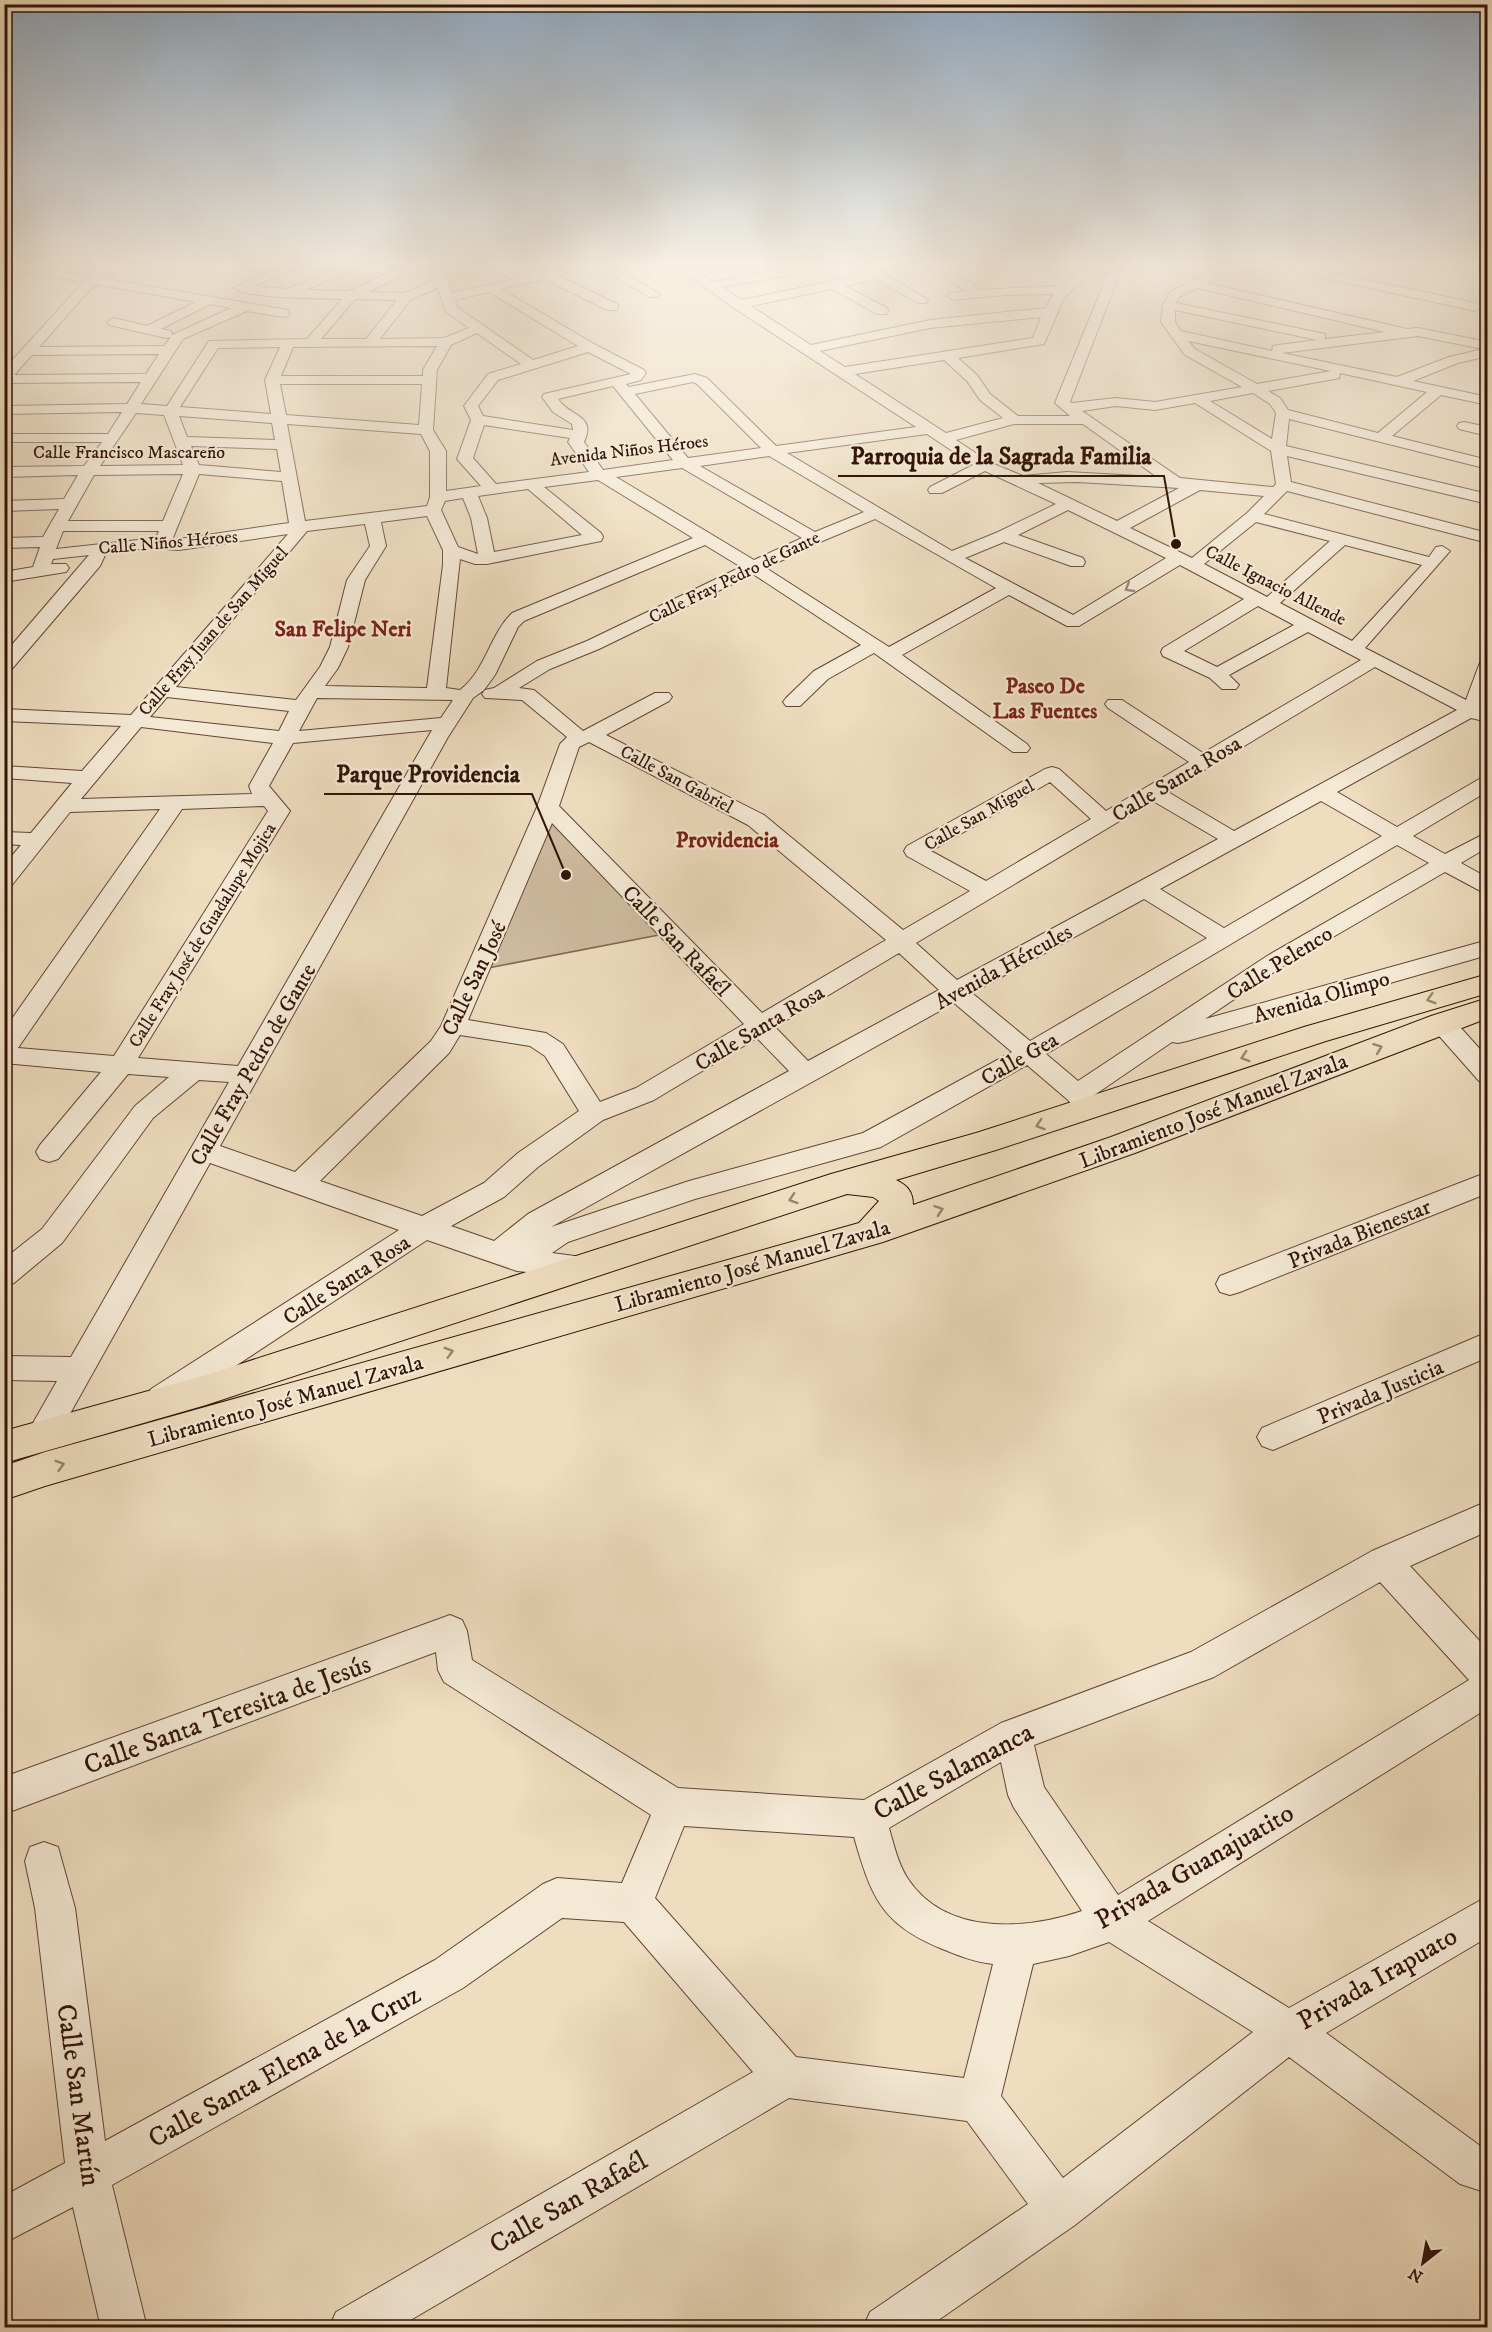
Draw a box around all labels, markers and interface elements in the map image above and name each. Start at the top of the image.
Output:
street label: Avenida Niños Héroes [549,430,709,472]
callout: Parroquia de la Sagrada Familia [838,434,1164,476]
street label: Calle Francisco Mascareño [33,442,225,464]
text: Parroquia de la Sagrada Familia [850,442,1152,472]
street label: Calle Niños Héroes [97,526,239,560]
street label: Calle Fray Pedro de Gante [645,527,824,629]
street label: Calle Ignacio Allende [1201,541,1350,631]
street label: Calle Fray Juan de San Miguel [134,542,294,721]
one-way arrow [1125,581,1135,593]
district label: San Felipe Neri [275,616,412,643]
district label: Paseo De Las Fuentes [993,673,1098,725]
street label: Calle Santa Rosa [1107,730,1247,829]
street label: Calle San Gabriel [616,741,737,819]
callout: Parque Providencia [324,752,532,794]
text: Parque Providencia [336,760,521,790]
street label: Calle San Miguel [921,775,1039,856]
street label: Calle Fray José de Guadalupe Mojica [124,819,281,1052]
district label: Providencia [675,827,779,854]
street label: Calle San Rafaél [616,880,736,1003]
street label: Calle San José [436,917,513,1040]
street label: Avenida Hércules [930,918,1077,1016]
street label: Calle Pelenco [1222,920,1338,1006]
street label: Calle Fray Pedro de Gante [184,959,322,1171]
street label: Avenida Olimpo [1250,965,1393,1030]
street label: Calle Santa Rosa [690,979,830,1078]
one-way arrow [1427,992,1437,1004]
street label: Calle Gea [976,1026,1064,1092]
one-way arrow [1372,1042,1382,1055]
street label: Libramiento José Manuel Zavala [1076,1048,1352,1175]
one-way arrow [1240,1050,1251,1063]
one-way arrow [1035,1118,1046,1130]
one-way arrow [788,1192,799,1205]
street label: Privada Bienestar [1284,1193,1436,1275]
one-way arrow [933,1205,944,1218]
street label: Libramiento José Manuel Zavala [612,1214,894,1319]
street label: Calle Santa Rosa [278,1229,416,1331]
one-way arrow [443,1347,454,1359]
street label: Libramiento José Manuel Zavala [145,1349,427,1454]
street label: Privada Justicia [1314,1353,1448,1431]
one-way arrow [54,1460,65,1472]
street label: Calle Santa Teresita de Jesús [79,1647,375,1783]
street label: Calle Salamanca [868,1715,1040,1828]
street label: Privada Guanajuatito [1089,1796,1300,1938]
street label: Privada Irapuato [1291,1919,1464,2038]
street label: Calle Santa Elena de la Cruz [142,1978,427,2156]
street label: Calle San Martín [48,2002,108,2189]
street label: Calle San Rafaél [483,2144,654,2262]
north arrow [1393,2233,1453,2293]
text: N [1405,2263,1427,2287]

